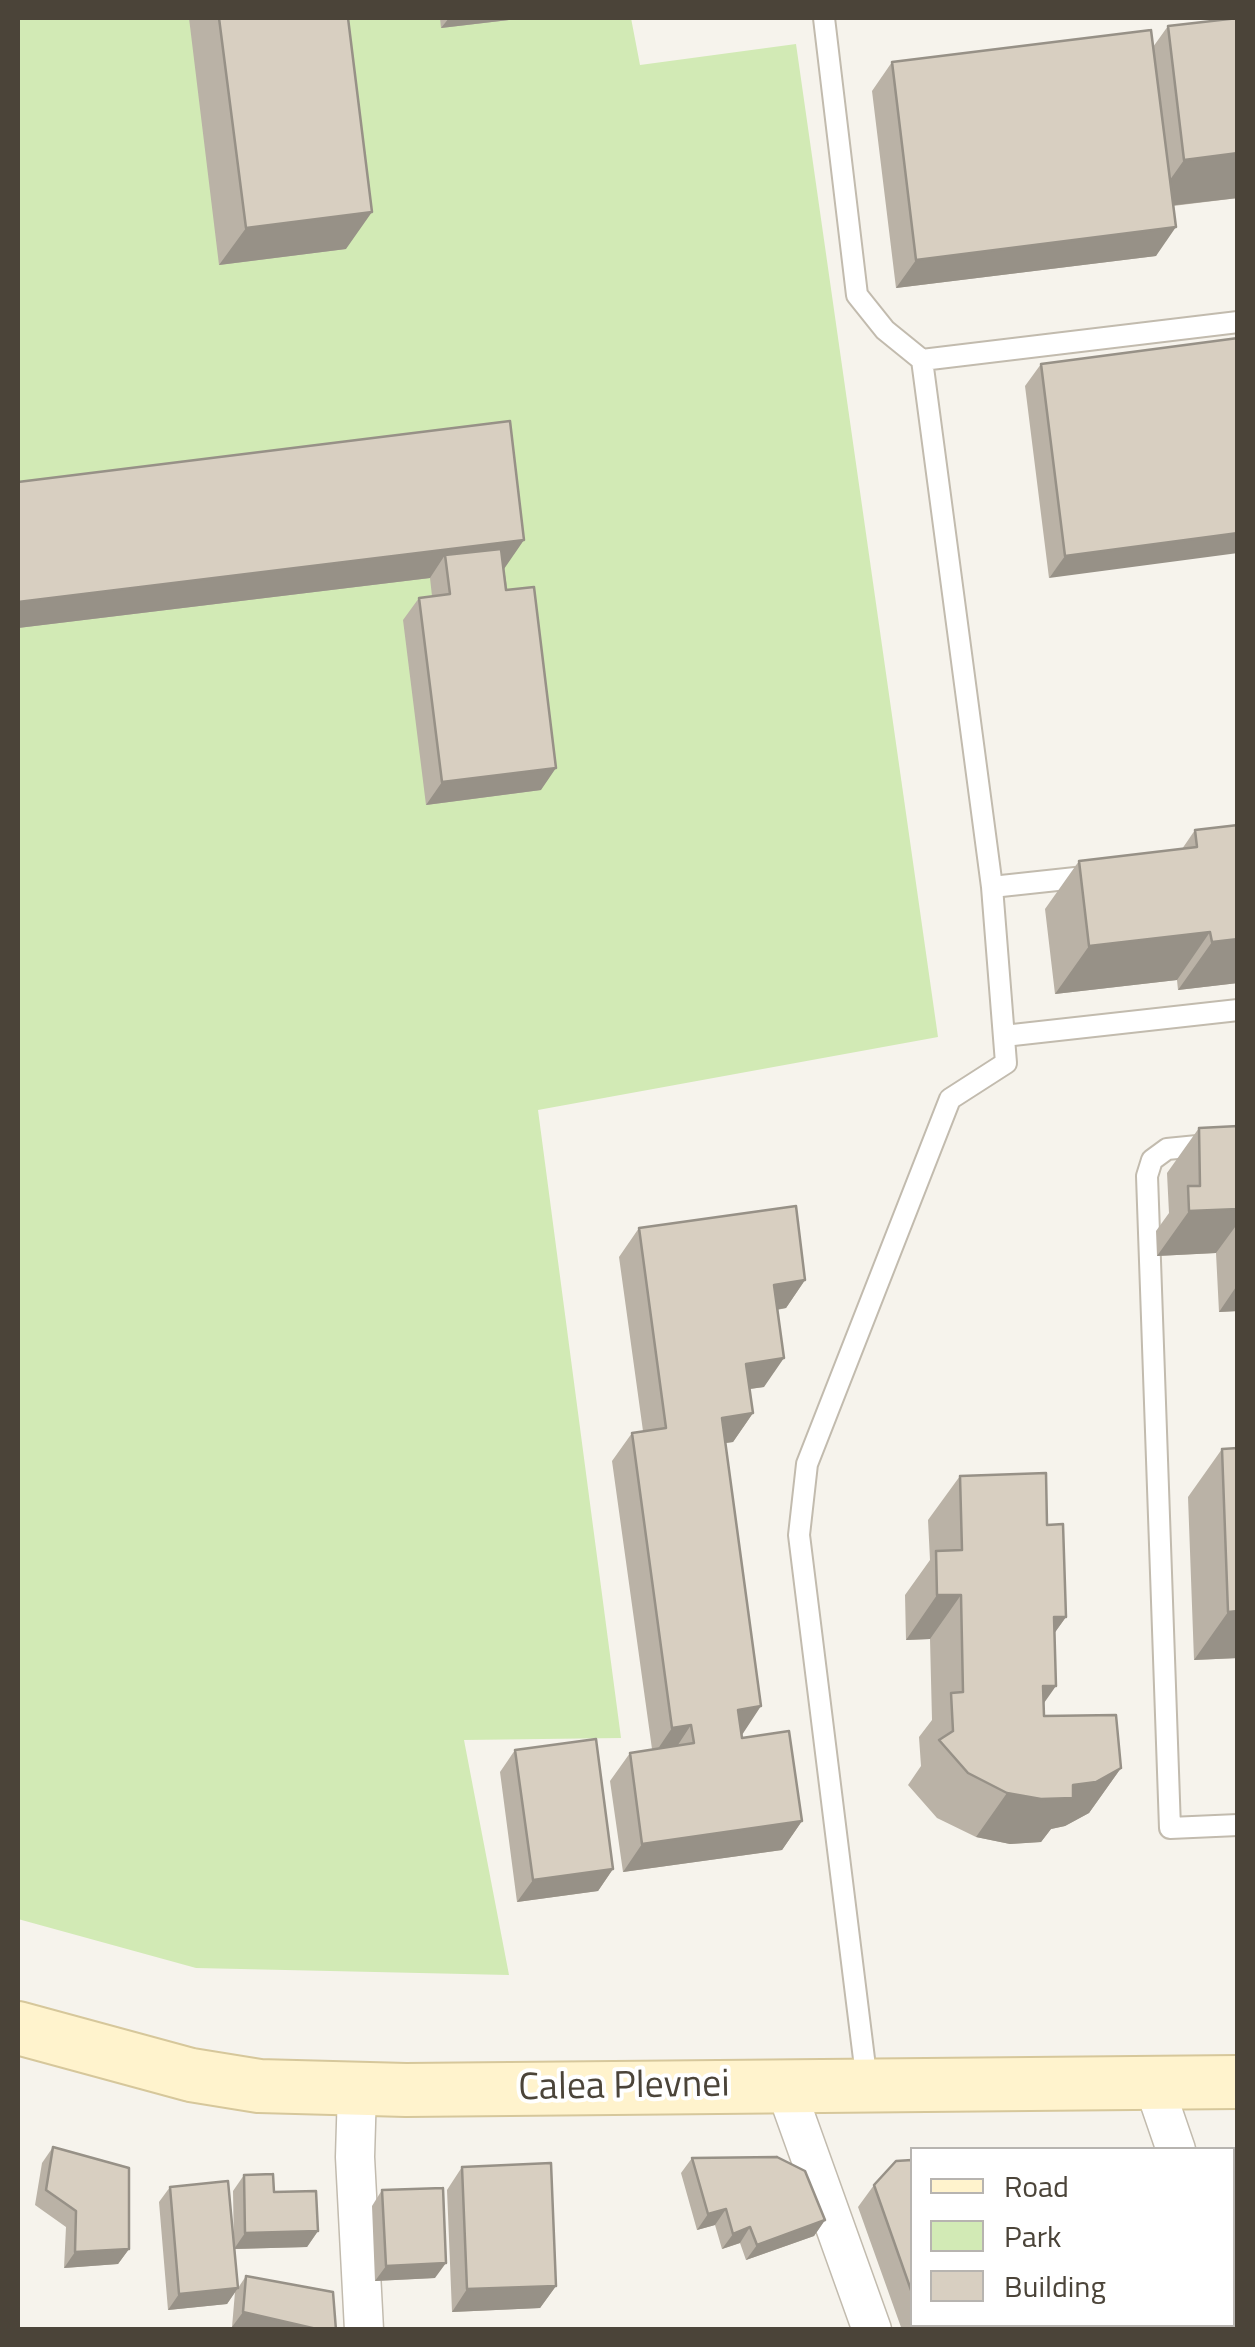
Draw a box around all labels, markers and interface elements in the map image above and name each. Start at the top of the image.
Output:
street label: Calea Plevnei [518,2063,730,2113]
legend [910,2147,1235,2327]
text: Road [1004,2163,1069,2209]
text: Park [1004,2213,1061,2259]
text: Building [1004,2263,1106,2309]

